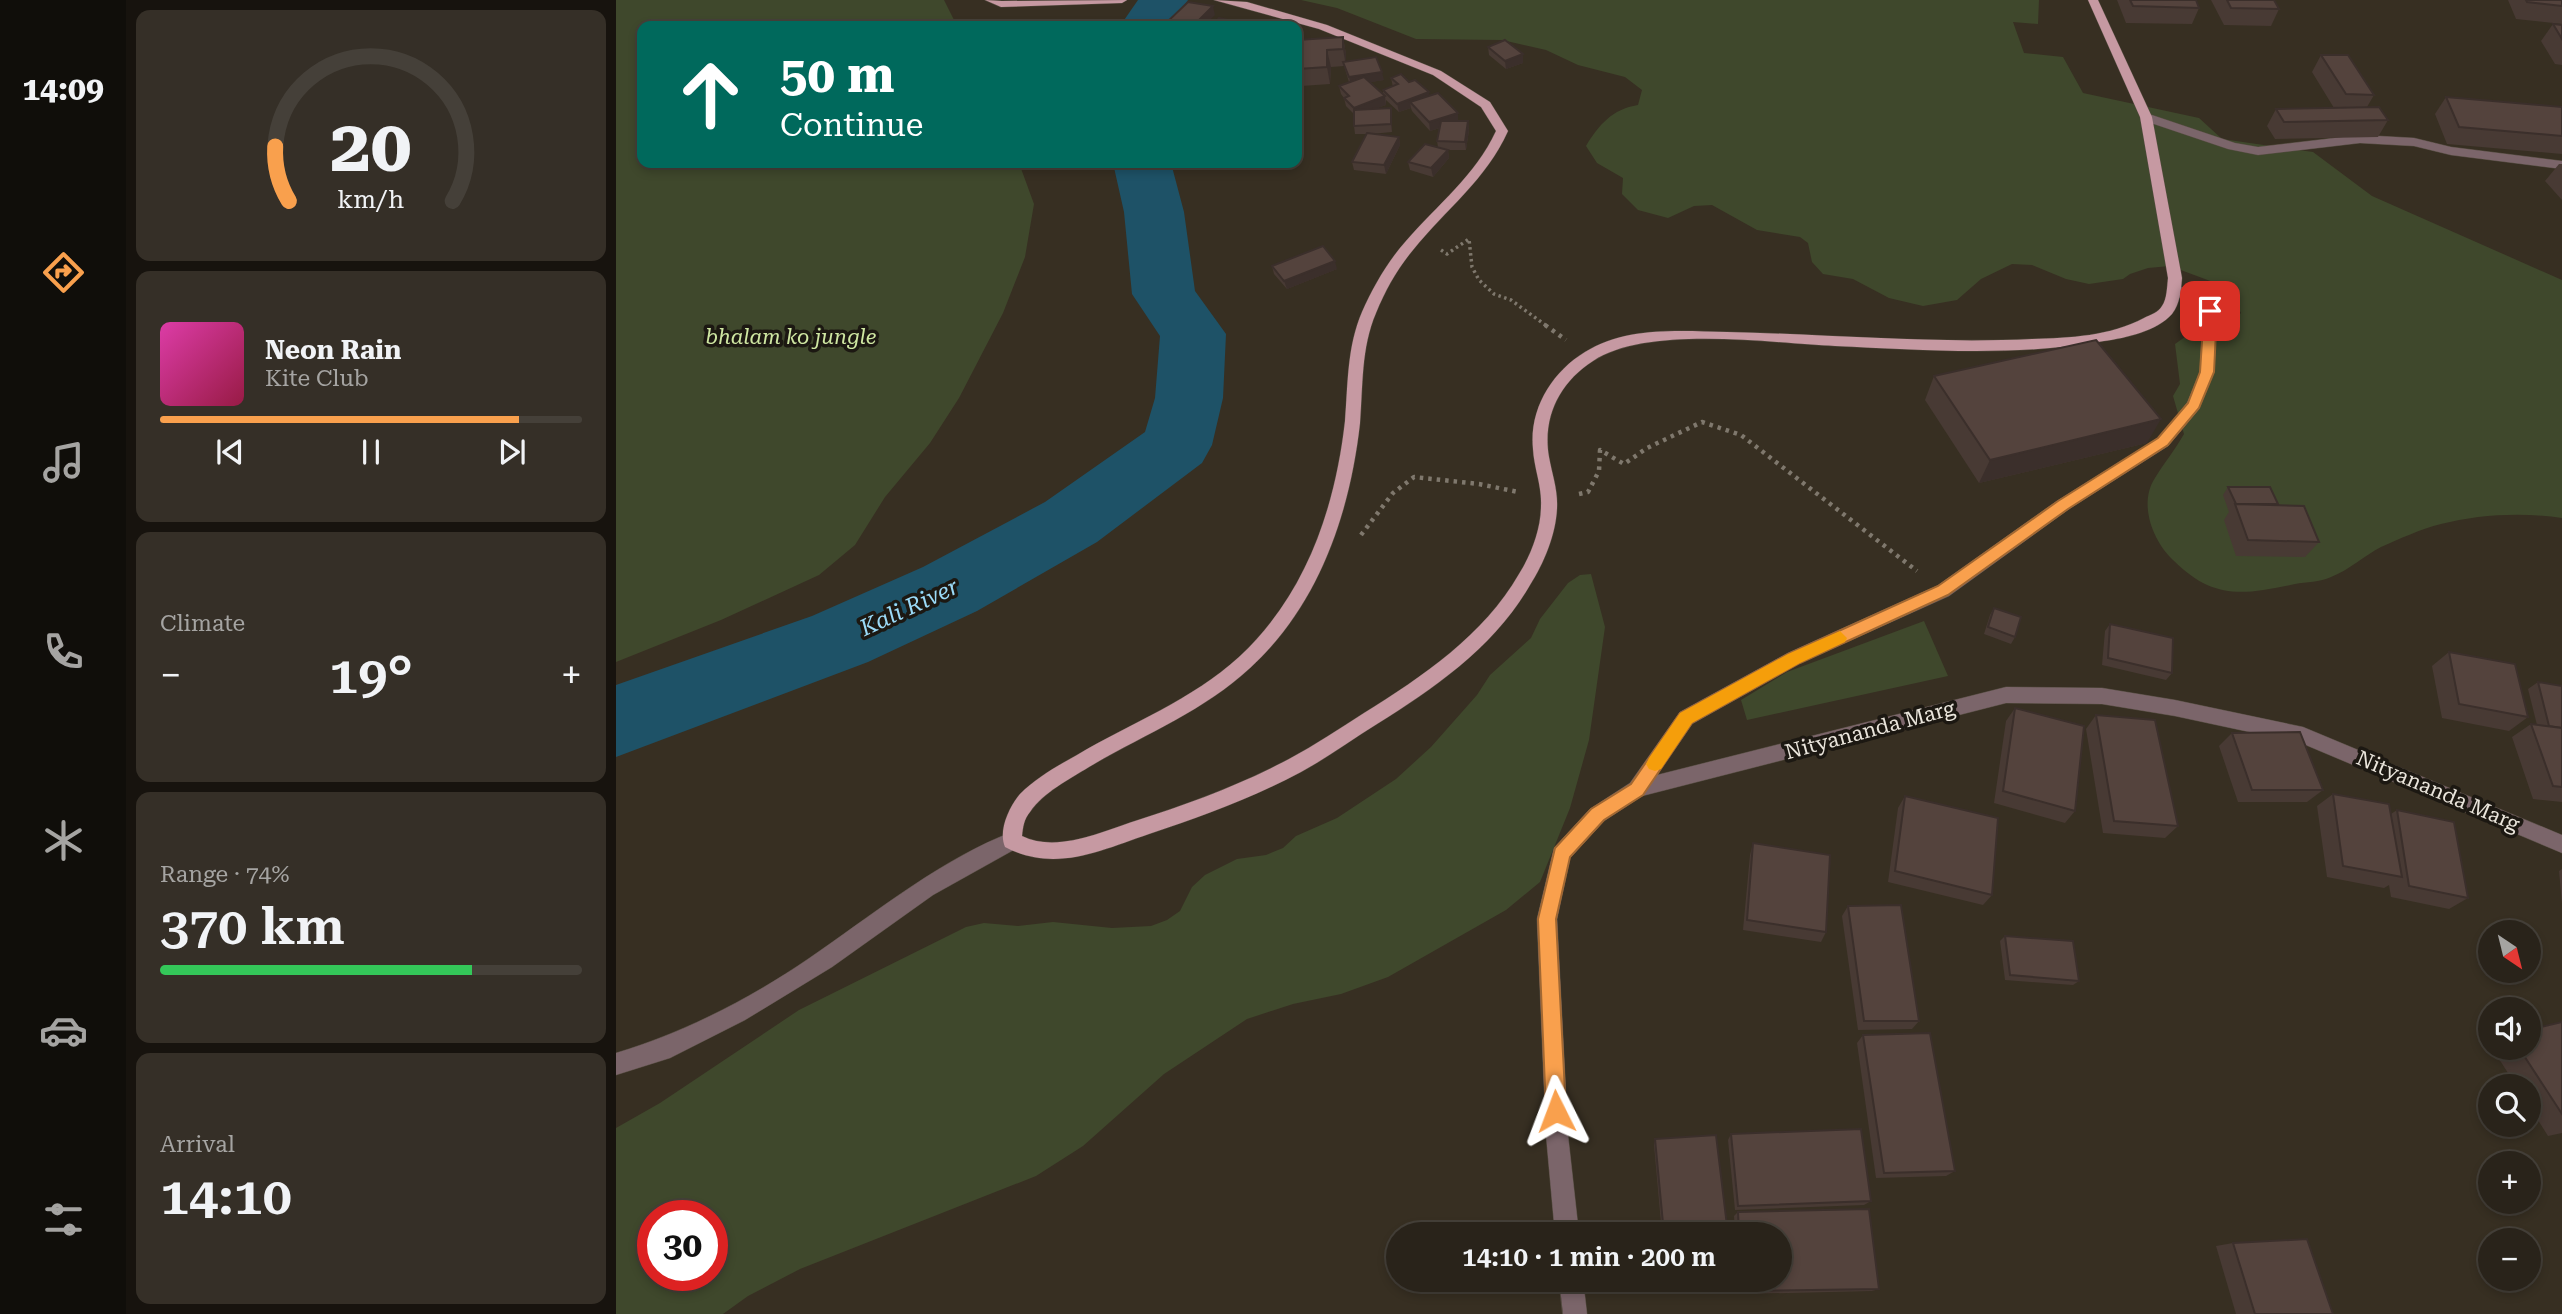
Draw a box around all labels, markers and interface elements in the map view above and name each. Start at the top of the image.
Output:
text: 50 m [780,47,895,104]
icon: ahead [665,49,756,140]
text: 14:09 [22,70,104,108]
text: 20 [330,105,412,190]
text: Continue [780,106,923,144]
text: km/h [338,185,404,214]
icon: directions [39,248,88,297]
pin [2180,281,2240,341]
icon: arrive [2191,292,2229,330]
park label: bhalam ko jungle [705,325,877,349]
text: Neon Rain [265,335,401,365]
text: Kite Club [265,365,369,392]
icon: previous [211,433,249,471]
icon: pause [352,433,390,471]
icon: next [493,433,531,471]
icon: music [39,438,88,487]
water label: Kali River [855,573,963,642]
text: Climate [160,610,245,637]
icon: phone [39,627,88,676]
text: 19° [329,645,413,706]
text: − [160,653,181,697]
text: + [561,653,582,697]
street label: Nityananda Marg [1782,696,1958,764]
street label: Nityananda Marg [2353,746,2523,836]
icon: climate [39,816,88,865]
text: Range · 74% [160,861,289,888]
text: 370 km [160,896,345,957]
north arrow [2478,920,2541,984]
map controls [2478,920,2541,1291]
button: sound [2478,997,2541,1060]
icon: car [39,1006,88,1055]
position arrow [1519,1074,1593,1148]
button: search [2478,1074,2541,1137]
text: Arrival [160,1131,235,1158]
button: + [2478,1151,2541,1214]
text: 14:10 [160,1166,292,1227]
icon: filters [39,1195,88,1244]
speed limit sign: 30 [637,1200,728,1291]
button: − [2478,1228,2541,1291]
text: 14:10 · 1 min · 200 m [1462,1242,1716,1272]

